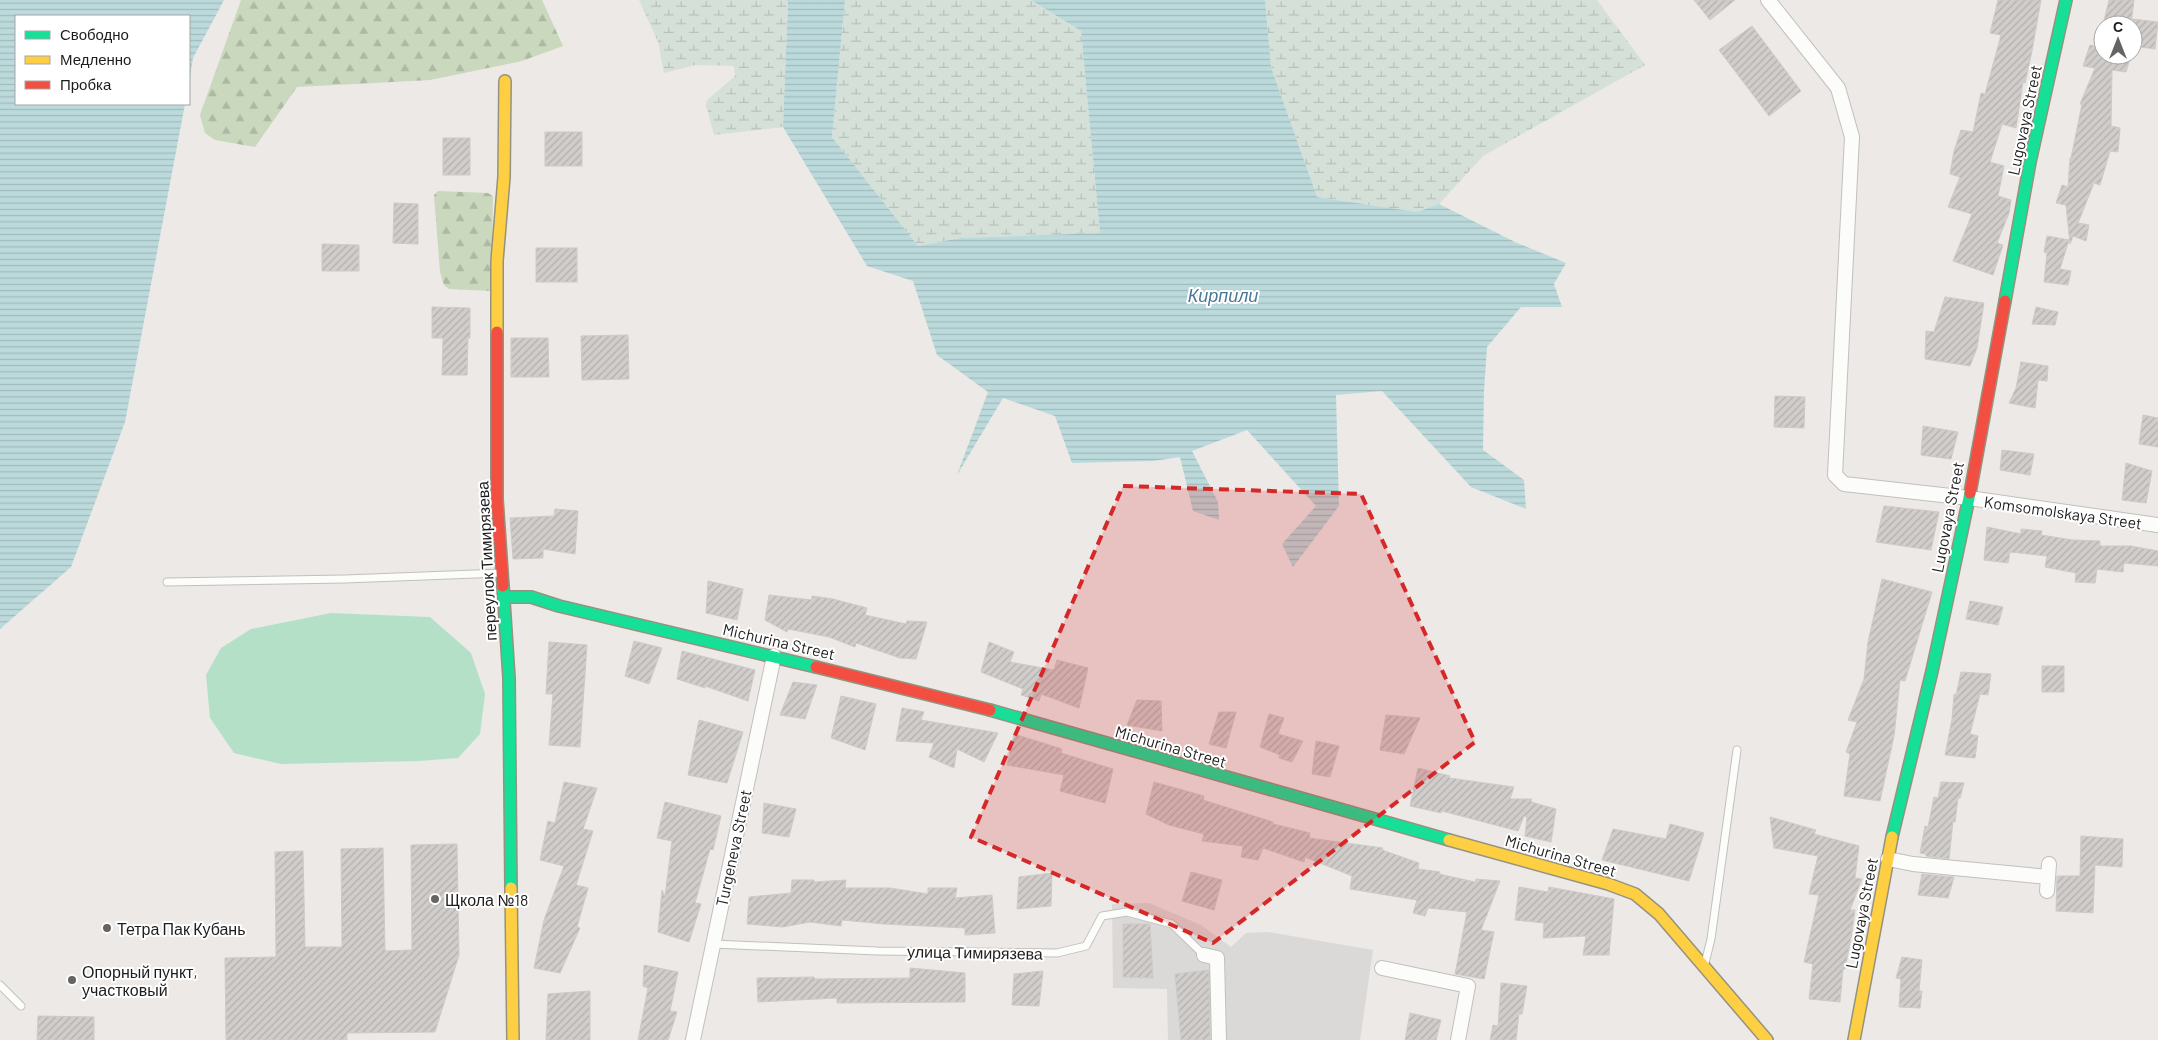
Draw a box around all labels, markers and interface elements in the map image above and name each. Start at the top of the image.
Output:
legend [15,15,190,105]
north arrow [2093,15,2143,65]
text: С [2113,18,2123,35]
text: Свободно [60,25,129,43]
text: Медленно [60,50,131,68]
street label: Lugovaya Street [2003,63,2045,177]
text: Пробка [60,75,112,93]
water label: Кирпили [1188,284,1258,306]
street label: Lugovaya Street [1927,460,1967,574]
street label: переулок Тимирязева [472,480,500,641]
street label: Komsomolskaya Street [1983,492,2143,532]
street label: Michurina Street [721,619,837,663]
street label: Michurina Street [1113,721,1229,771]
street label: Turgeneva Street [711,788,755,908]
street label: Michurina Street [1503,830,1619,880]
street label: Lugovaya Street [1841,856,1881,970]
place label: Щкола №18 [445,890,528,909]
marker: Щкола №18 [429,893,441,905]
place label: Тетра Пак Кубань [117,919,246,938]
marker: Тетра Пак Кубань [101,922,113,934]
street label: улица Тимирязева [907,941,1043,963]
place label: Опорный пункт, участковый [82,962,198,999]
marker: Опорный пункт, участковый [66,974,78,986]

